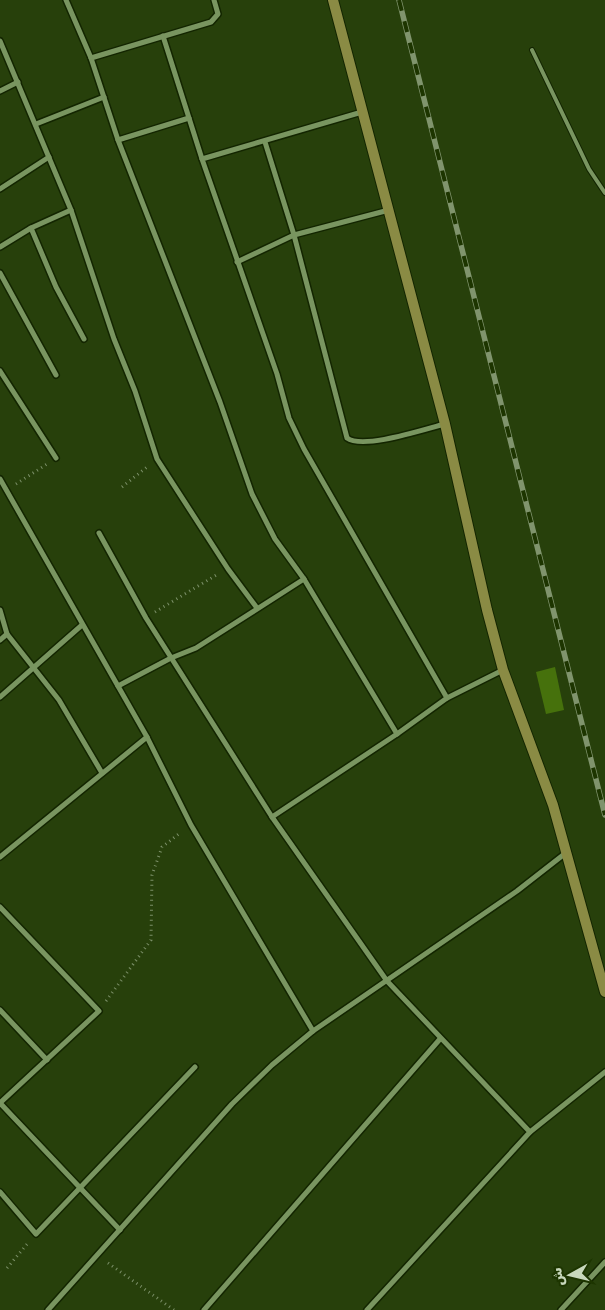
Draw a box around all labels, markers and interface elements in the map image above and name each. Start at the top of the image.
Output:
north arrow [545,1250,595,1300]
text: ش [548,1266,566,1287]

